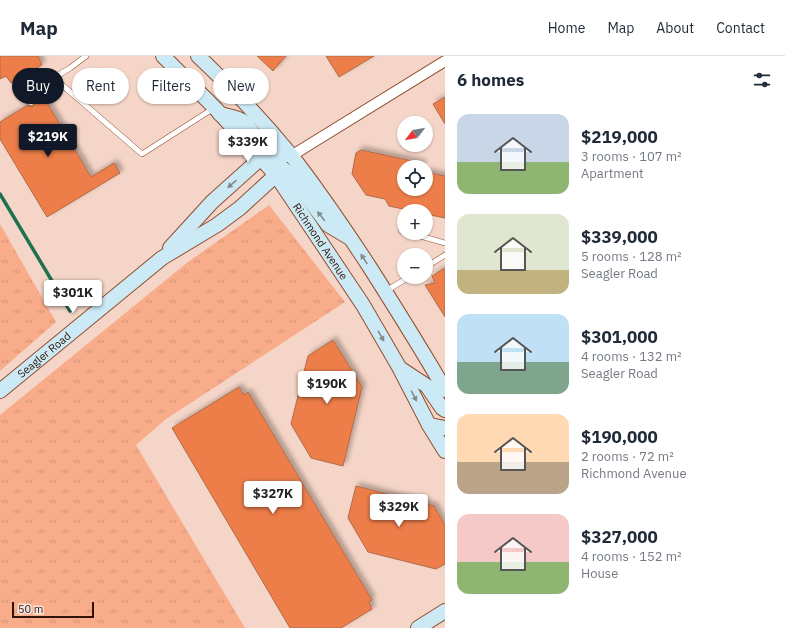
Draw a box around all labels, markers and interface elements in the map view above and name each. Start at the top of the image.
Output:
text: Map [20,16,58,40]
text: Home [548,19,585,37]
text: Map [607,19,634,37]
text: About [656,19,694,37]
text: Contact [716,19,765,37]
chip: Buy [12,68,64,104]
chip: Rent [72,68,129,104]
chip: Filters [137,68,205,104]
chip: New [213,68,269,104]
text: 6 homes [457,69,524,91]
icon: filters [751,69,773,91]
north arrow [397,116,433,152]
map controls [397,116,433,284]
pin: $219K [20,124,76,158]
text: $219,000 [581,126,658,148]
text: $219K [28,128,68,145]
pin: $339K [220,129,276,163]
icon: home [489,130,537,178]
text: $339K [228,133,268,150]
text: 3 rooms · 107 m² [581,148,682,165]
button: locate [397,160,433,196]
text: Apartment [581,165,644,182]
one-way arrow [227,180,237,189]
street label: Richmond Avenue [290,200,351,282]
button: + [397,204,433,240]
one-way arrow [317,210,326,221]
text: $339,000 [581,226,658,248]
icon: home [489,230,537,278]
button: − [397,248,433,284]
text: 5 rooms · 128 m² [581,248,682,265]
one-way arrow [360,254,368,264]
text: Seagler Road [581,265,658,282]
pin: $301K [45,280,101,314]
text: $301K [53,284,93,301]
text: $301,000 [581,326,658,348]
street label: Seagler Road [14,329,74,381]
one-way arrow [377,330,384,342]
icon: home [489,330,537,378]
text: 4 rooms · 132 m² [581,348,682,365]
text: Seagler Road [581,365,658,382]
pin: $190K [299,371,355,405]
text: $190K [307,375,347,392]
one-way arrow [411,390,417,402]
text: $190,000 [581,426,658,448]
icon: home [489,430,537,478]
text: 2 rooms · 72 m² [581,448,674,465]
text: Richmond Avenue [581,465,687,482]
pin: $327K [245,481,301,515]
text: $327K [253,485,293,502]
pin: $329K [371,494,427,528]
text: $329K [379,498,419,515]
text: $327,000 [581,526,658,548]
icon: home [489,530,537,578]
text: 4 rooms · 152 m² [581,548,682,565]
text: House [581,565,618,582]
scale bar [12,600,94,619]
text: 50 m [18,602,43,616]

